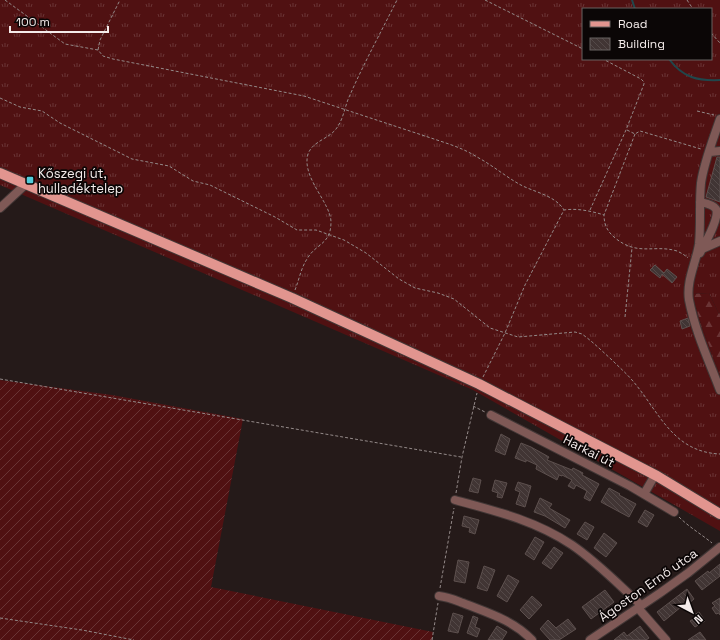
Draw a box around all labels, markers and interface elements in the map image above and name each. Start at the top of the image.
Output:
scale bar [10,8,108,34]
legend [582,8,712,60]
text: 100 m [16,14,50,30]
text: Road [618,16,647,32]
text: Building [618,36,665,52]
place label: Kőszegi út, hulladéktelep [38,165,123,197]
marker: Kőszegi út, hulladéktelep [25,175,35,185]
street label: Harkai út [560,431,618,471]
street label: Ágoston Ernő utca [595,544,701,625]
north arrow [672,592,712,632]
text: N [691,612,706,627]

